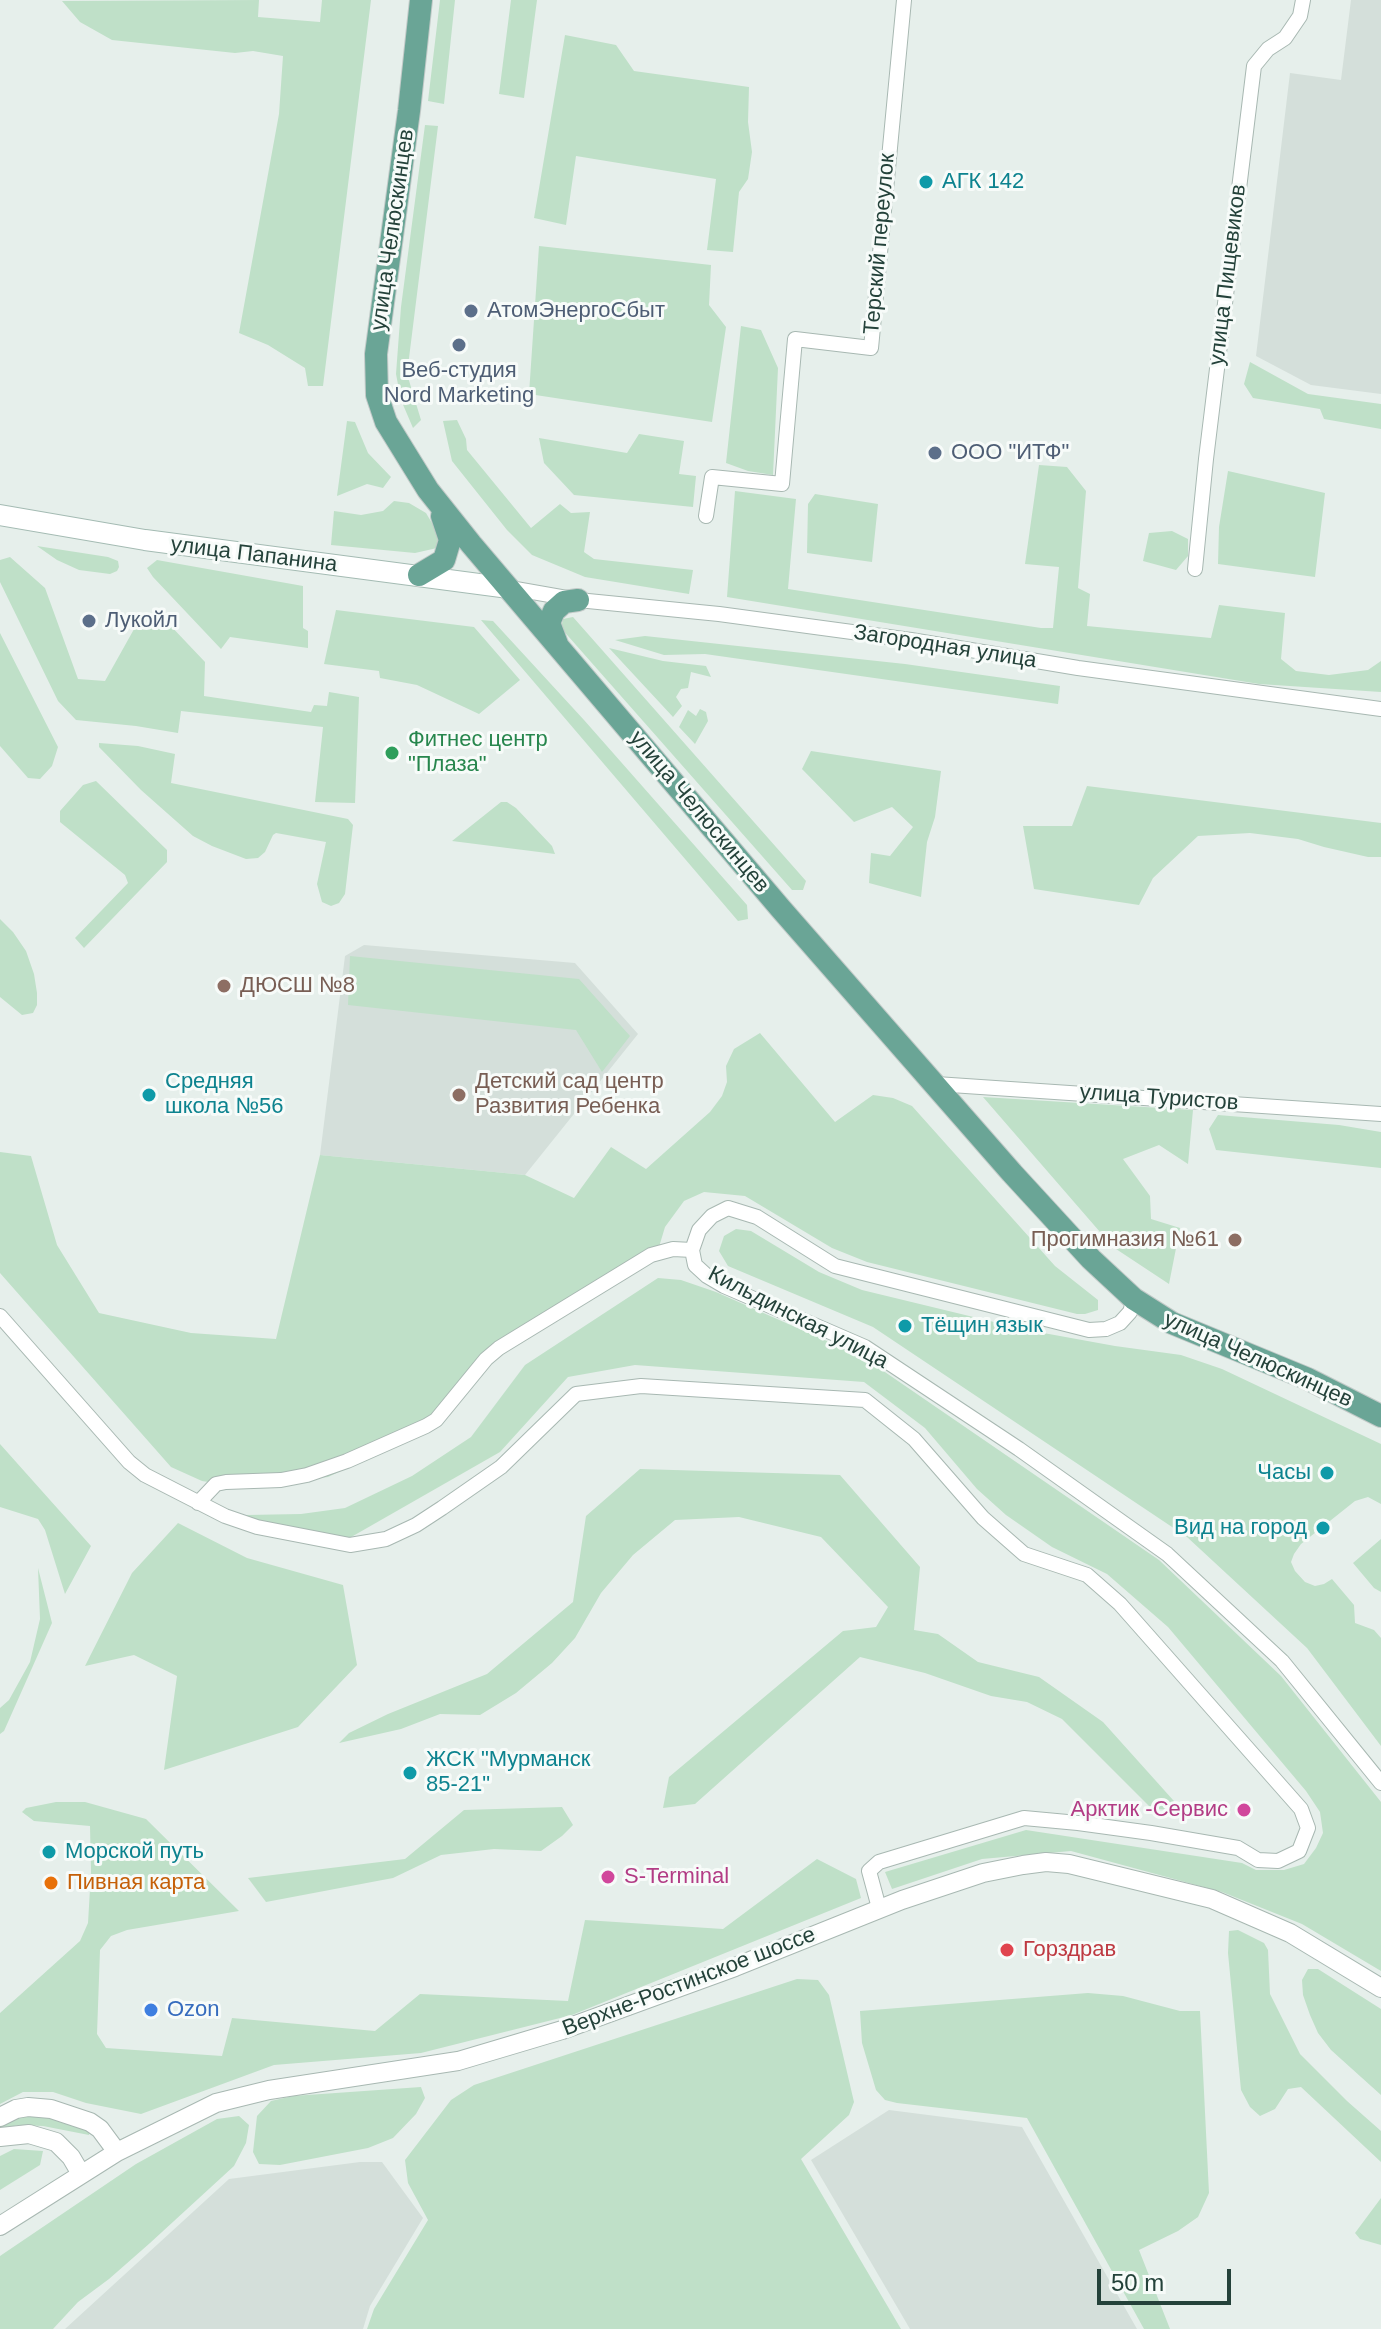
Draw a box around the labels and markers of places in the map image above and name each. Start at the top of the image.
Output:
place label: АГК 142 [942,169,1024,195]
marker: АГК 142 [917,173,935,191]
place label: АтомЭнергоСбыт [487,298,665,324]
marker: АтомЭнергоСбыт [462,302,480,320]
marker: Веб-студия Nord Marketing [450,336,468,354]
place label: Веб-студия Nord Marketing [384,358,534,410]
place label: ООО "ИТФ" [951,440,1069,466]
marker: ООО "ИТФ" [926,444,944,462]
place label: Лукойл [105,608,178,634]
marker: Лукойл [80,612,98,630]
place label: Фитнес центр "Плаза" [408,727,548,778]
marker: Фитнес центр "Плаза" [383,744,401,762]
place label: ДЮСШ №8 [240,973,355,999]
marker: ДЮСШ №8 [215,977,233,995]
place label: Средняя школа №56 [165,1069,284,1120]
place label: Детский сад центр Развития Ребенка [475,1069,664,1120]
marker: Средняя школа №56 [140,1086,158,1104]
marker: Детский сад центр Развития Ребенка [450,1086,468,1104]
place label: Прогимназия №61 [1031,1227,1219,1253]
marker: Прогимназия №61 [1226,1231,1244,1249]
place label: Тёщин язык [921,1313,1043,1339]
marker: Тёщин язык [896,1317,914,1335]
place label: Часы [1257,1460,1311,1486]
marker: Часы [1318,1464,1336,1482]
place label: Вид на город [1174,1515,1307,1541]
marker: Вид на город [1314,1519,1332,1537]
place label: ЖСК "Мурманск 85-21" [426,1747,590,1798]
marker: ЖСК "Мурманск 85-21" [401,1764,419,1782]
place label: Арктик -Сервис [1070,1797,1228,1823]
marker: Арктик -Сервис [1235,1801,1253,1819]
place label: Морской путь [65,1839,204,1865]
marker: Морской путь [40,1843,58,1861]
place label: S-Terminal [624,1864,729,1890]
marker: S-Terminal [599,1868,617,1886]
place label: Пивная карта [67,1870,205,1896]
marker: Пивная карта [42,1874,60,1892]
place label: Горздрав [1023,1937,1116,1963]
marker: Горздрав [998,1941,1016,1959]
place label: Ozon [167,1997,220,2023]
marker: Ozon [142,2001,160,2019]

